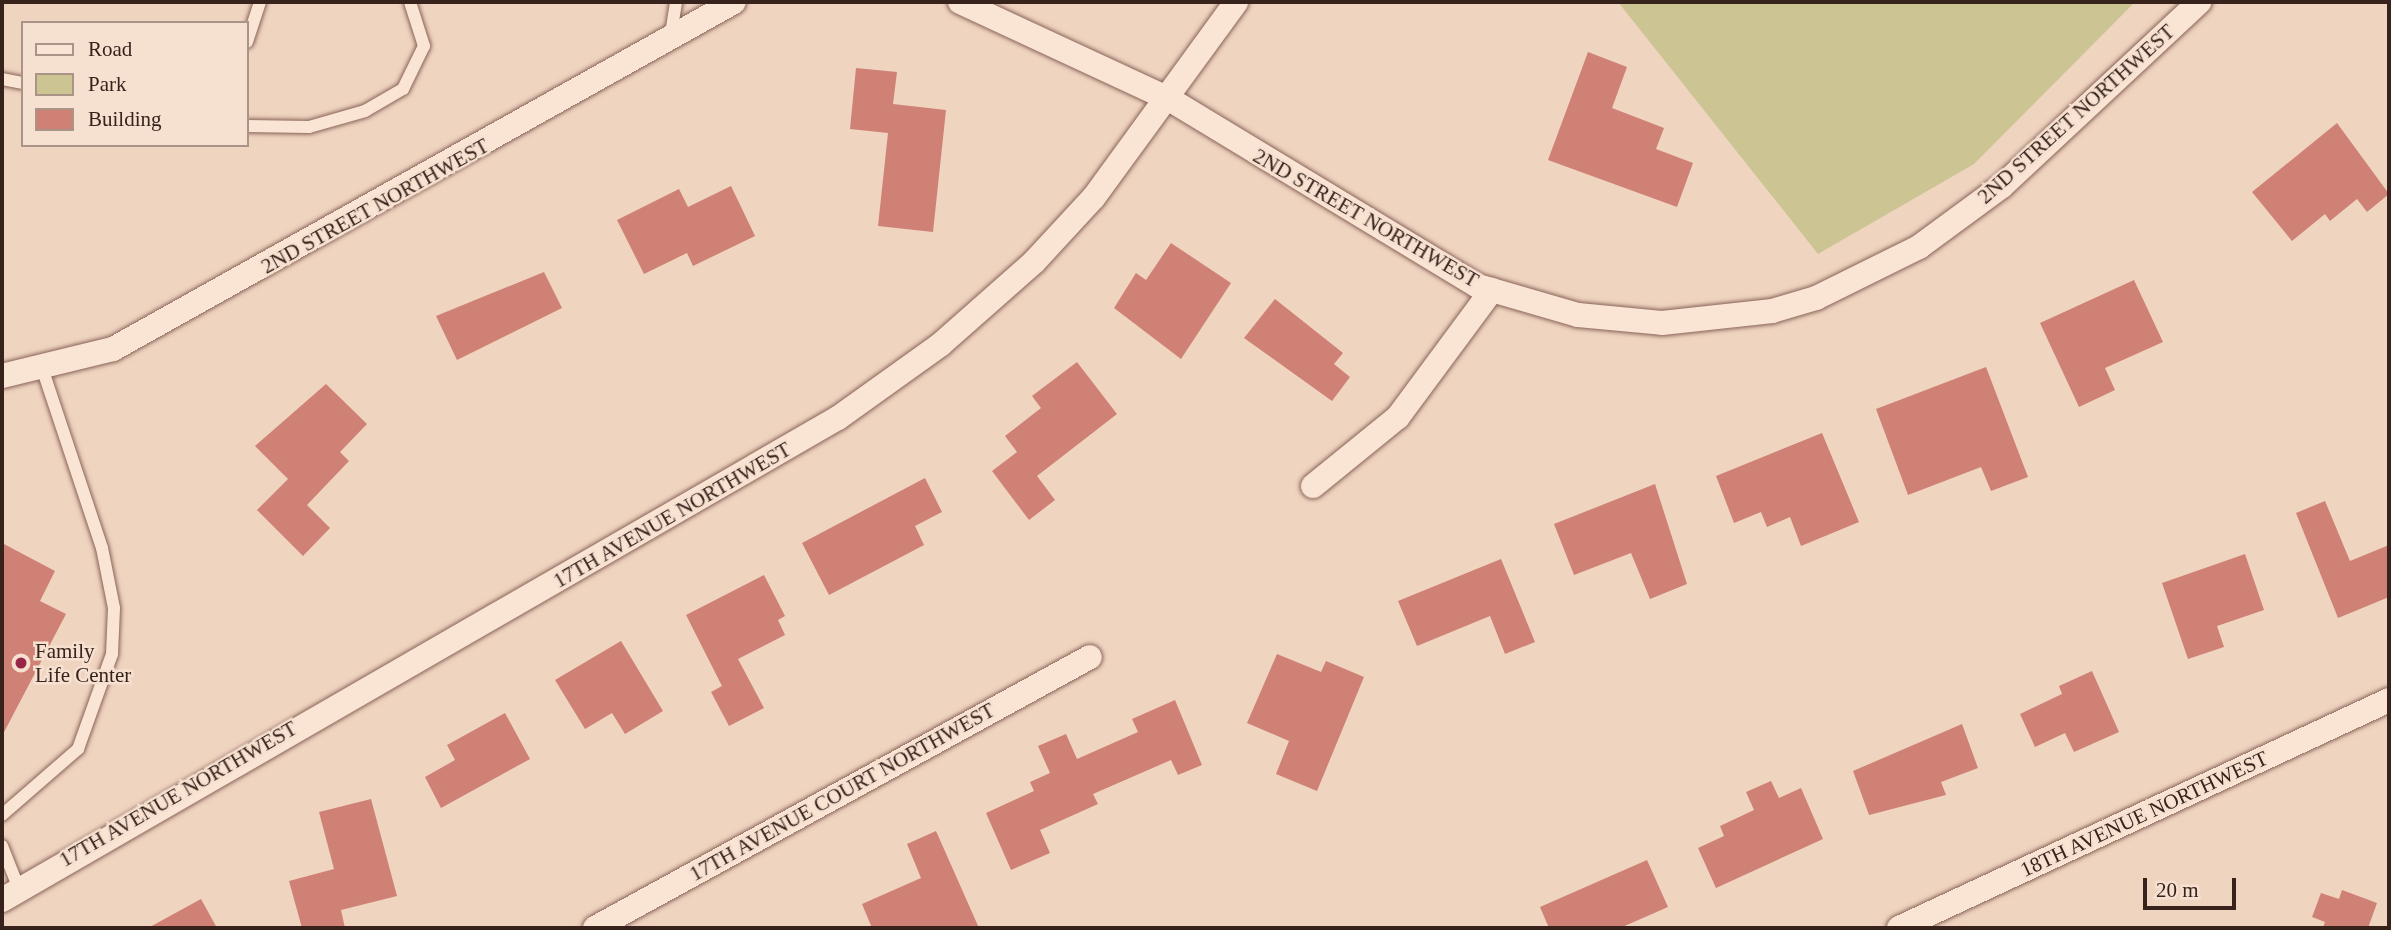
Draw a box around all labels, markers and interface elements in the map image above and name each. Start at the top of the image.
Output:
street label: 2ND STREET NORTHWEST [1972,19,2180,209]
legend [21,21,248,147]
text: Road [88,37,132,61]
text: Park [88,72,127,96]
text: Building [88,107,162,131]
street label: 2ND STREET NORTHWEST [257,133,493,279]
street label: 2ND STREET NORTHWEST [1249,143,1483,293]
street label: 17TH AVENUE NORTHWEST [548,436,796,594]
place label: Family Life Center [35,638,131,688]
marker: Family Life Center [13,655,29,671]
street label: 17TH AVENUE COURT NORTHWEST [684,697,1000,887]
street label: 17TH AVENUE NORTHWEST [54,715,302,873]
street label: 18TH AVENUE NORTHWEST [2016,745,2272,883]
scale bar [2146,864,2239,908]
text: 20 m [2156,878,2199,902]

